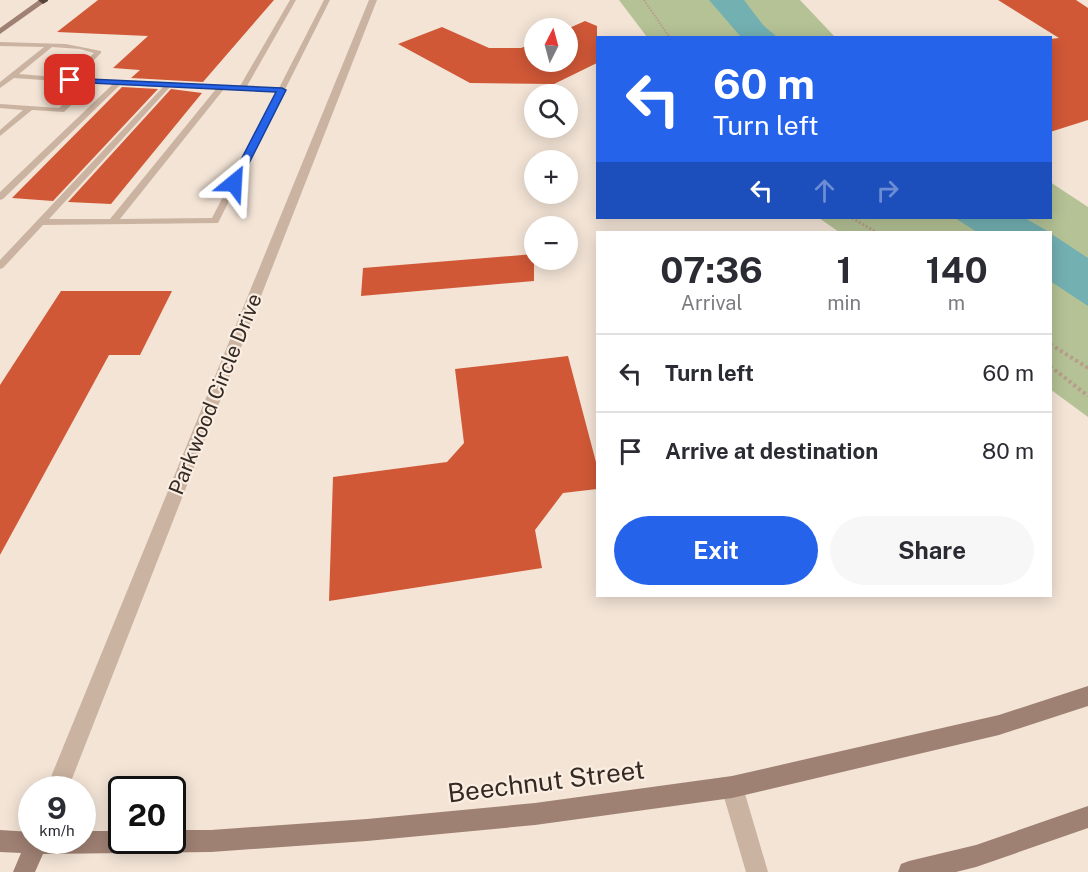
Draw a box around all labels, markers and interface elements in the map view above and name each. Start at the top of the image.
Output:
north arrow [524,18,578,72]
map controls [524,18,578,270]
pin [44,54,95,105]
text: 60 m [713,59,815,108]
icon: left [614,60,692,138]
icon: arrive [53,63,86,96]
button: search [524,84,578,138]
text: Turn left [713,109,819,141]
button: + [524,150,578,204]
position arrow [202,151,266,215]
icon: left [745,174,778,207]
icon: ahead [808,174,841,207]
icon: right [871,174,904,207]
button: − [524,216,578,270]
text: 07:36 [660,249,763,291]
text: 1 [836,249,852,291]
text: 140 [925,249,988,291]
street label: Parkwood Circle Drive [163,290,267,498]
text: Arrival [681,291,742,315]
text: min [827,291,861,315]
text: m [948,291,965,315]
icon: left [614,357,647,390]
text: Turn left [665,360,754,386]
text: 60 m [983,360,1034,386]
icon: arrive [614,435,647,468]
text: Arrive at destination [665,438,878,464]
text: 80 m [982,438,1034,464]
button: Exit [614,516,818,585]
button: Share [830,516,1034,585]
street label: Beechnut Street [446,754,646,808]
speed limit sign: 20 [108,776,186,854]
text: 9 [47,790,67,826]
text: km/h [39,822,75,839]

